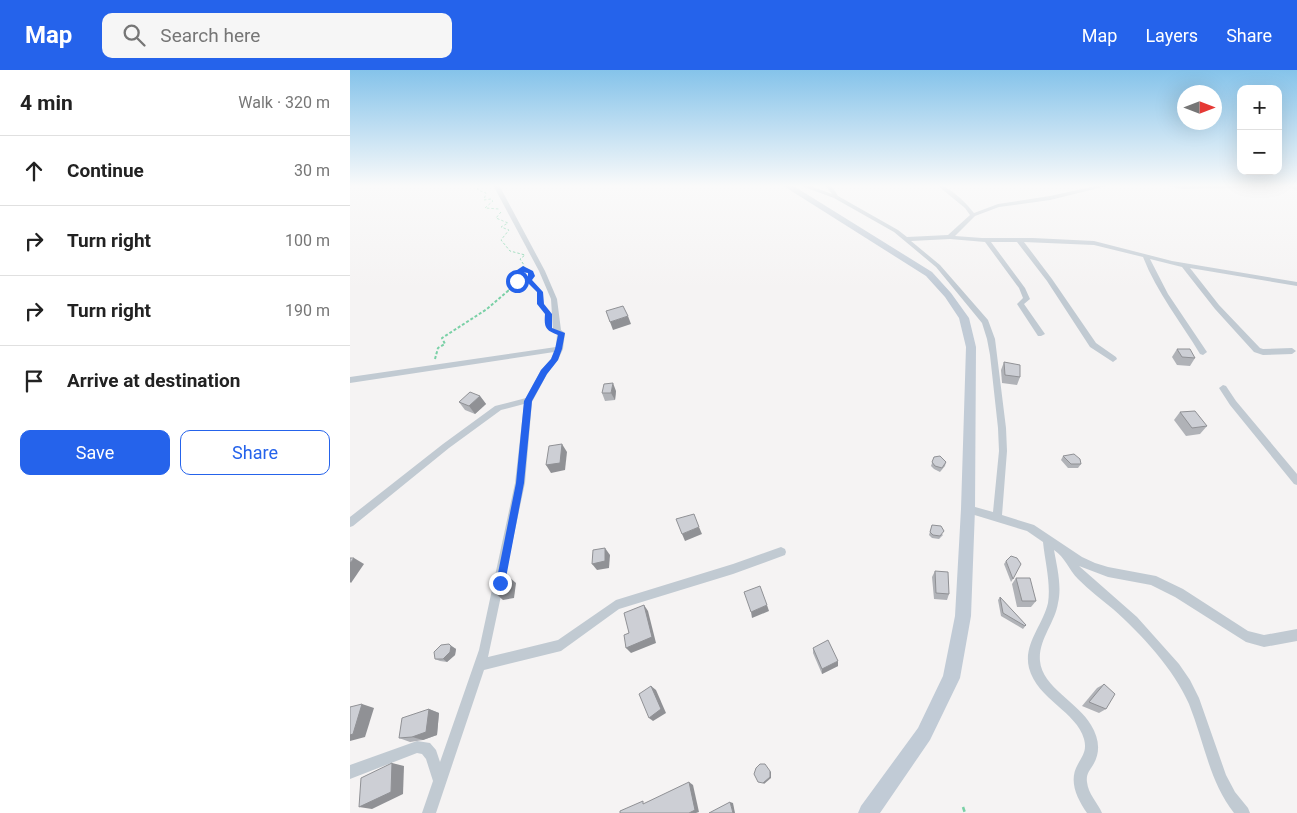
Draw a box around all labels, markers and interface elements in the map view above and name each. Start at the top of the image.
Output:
search box [102,13,452,58]
text: Map [25,21,72,49]
icon: search [120,21,148,49]
text: Search here [160,24,260,47]
text: Map [1082,25,1117,46]
text: Layers [1145,25,1198,46]
text: Share [1226,25,1272,46]
north arrow [1177,85,1222,130]
map controls [1237,85,1282,175]
button: + [1237,85,1282,130]
text: 4 min [20,91,73,115]
text: Walk · 320 m [238,93,330,112]
button: − [1237,130,1282,175]
icon: ahead [20,157,48,185]
text: Continue [67,159,144,182]
text: 30 m [294,161,330,180]
icon: right [20,227,48,255]
text: Turn right [67,229,151,252]
text: 100 m [285,231,330,250]
route start [506,270,529,293]
icon: right [20,297,48,325]
text: Turn right [67,299,151,322]
text: 190 m [285,301,330,320]
icon: arrive [20,367,48,395]
text: Arrive at destination [67,369,240,392]
button: Save [20,430,170,475]
button: Share [180,430,330,475]
route end [489,572,512,595]

